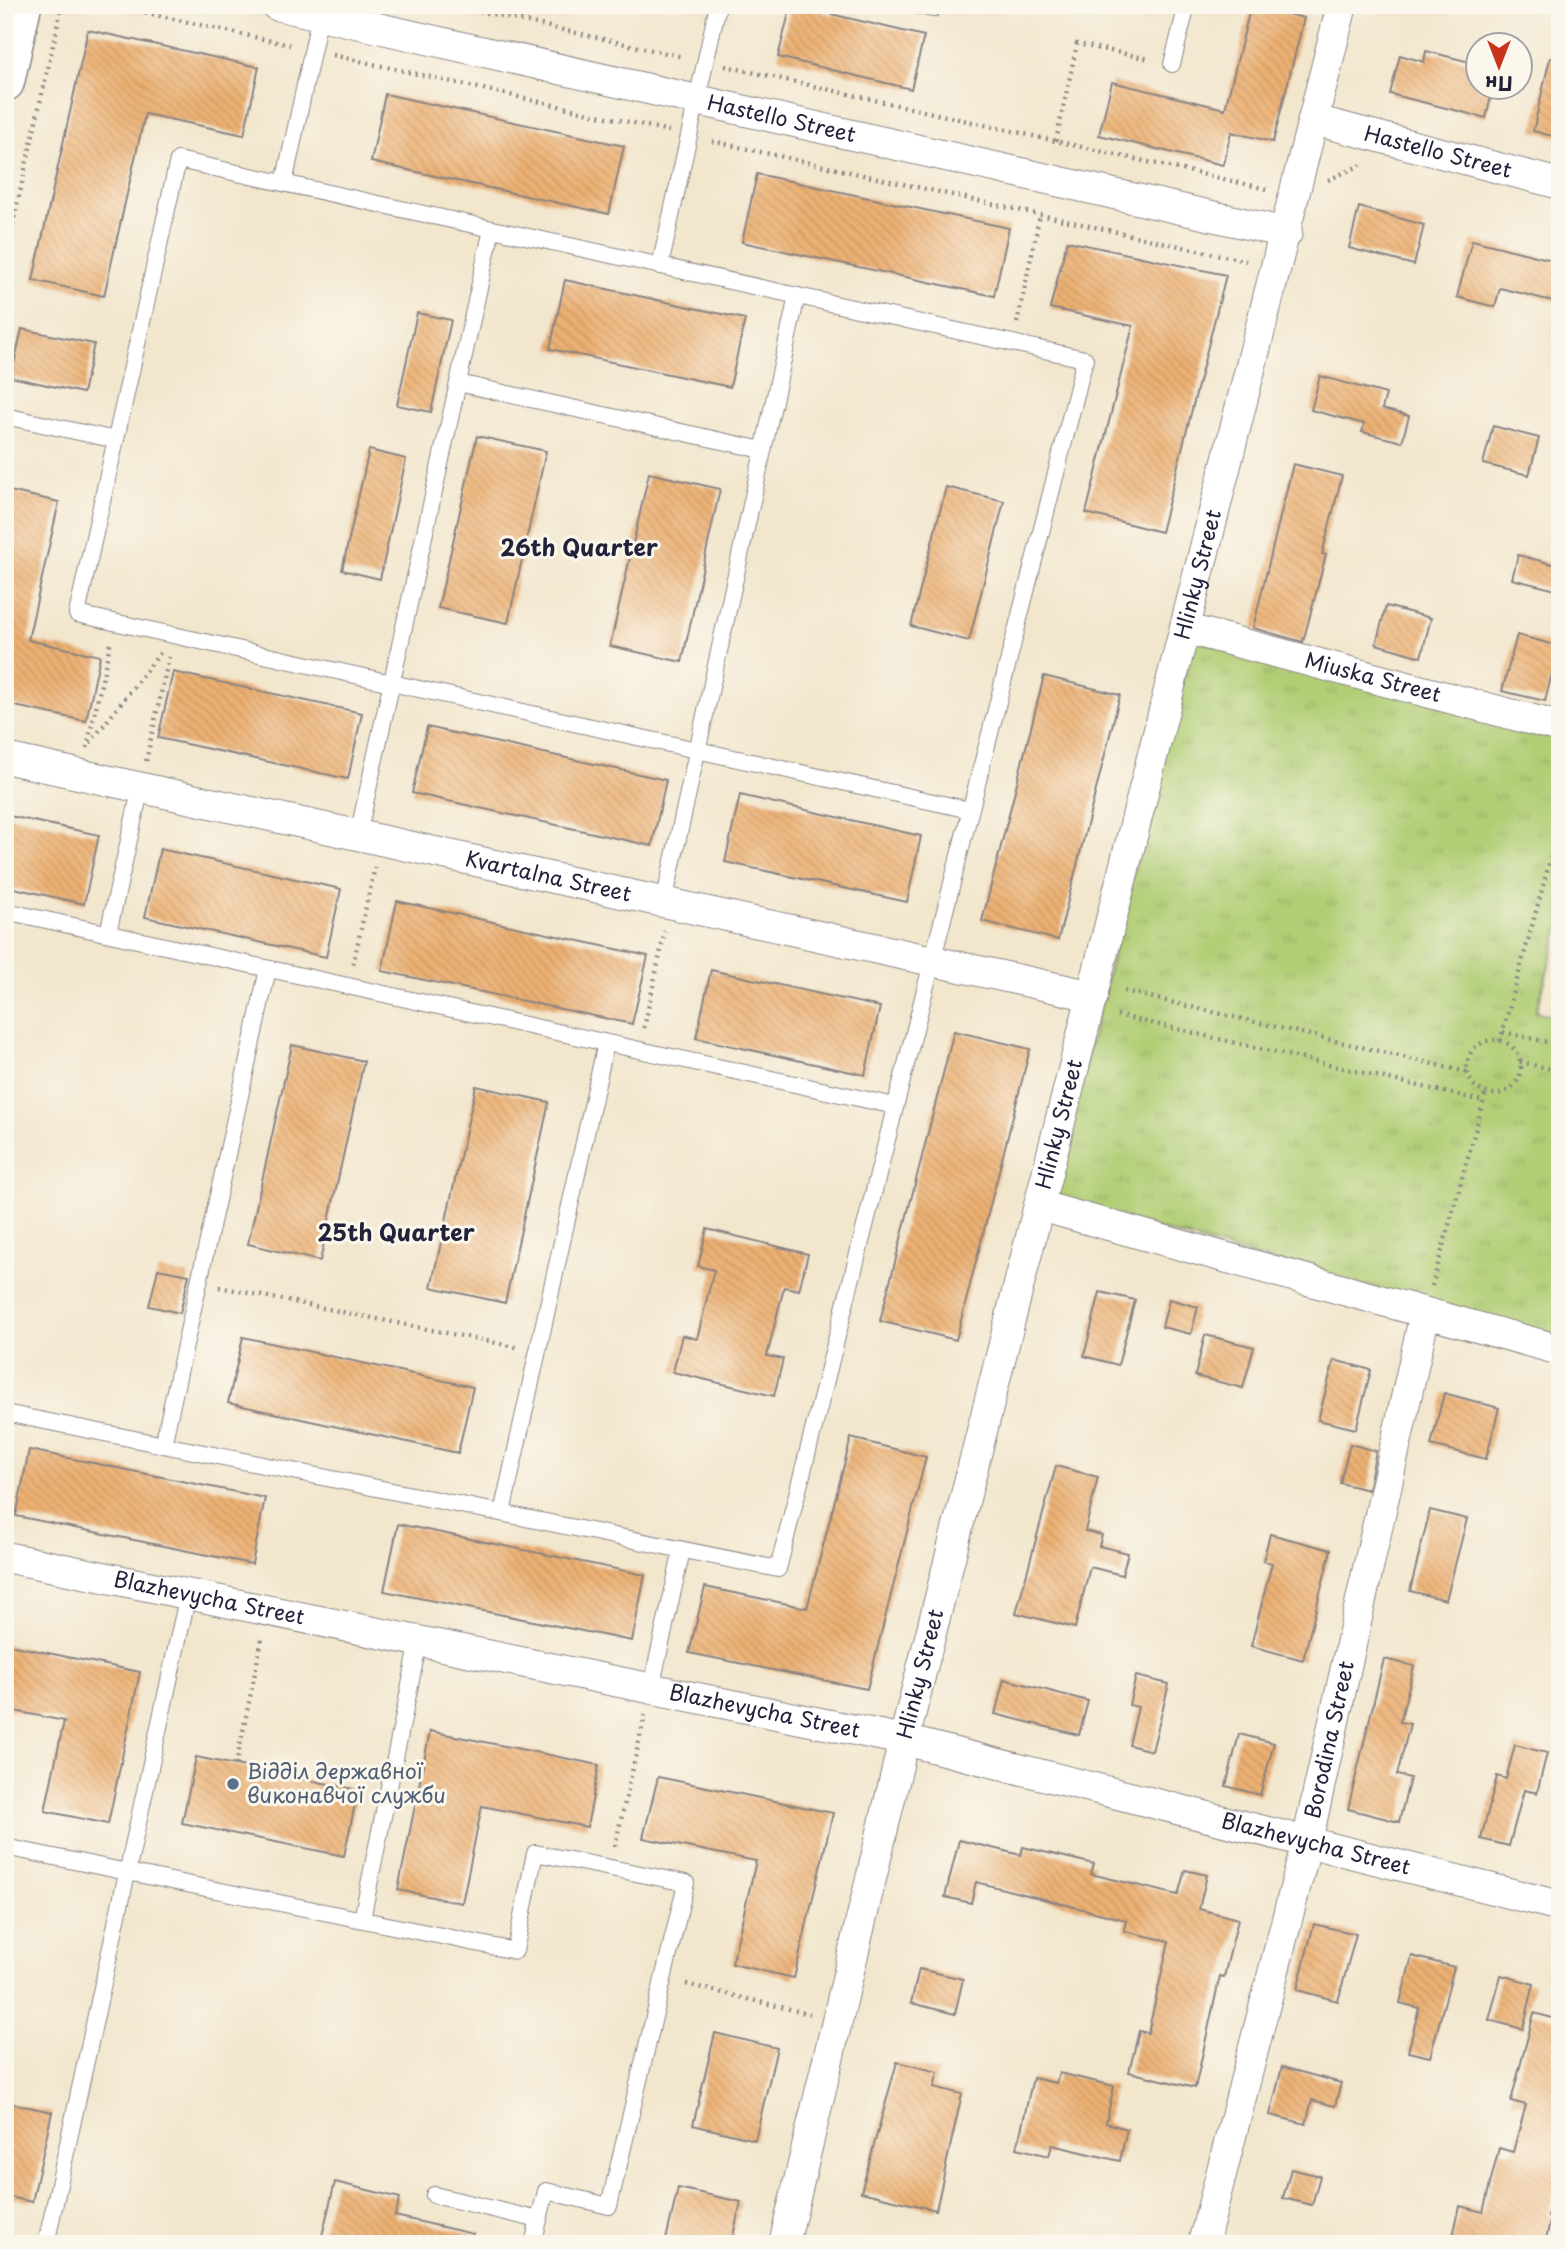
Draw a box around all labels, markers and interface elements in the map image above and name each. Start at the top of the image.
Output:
north arrow [1464,32,1534,102]
text: Пн [1485,70,1513,98]
street label: Hastello Street [704,85,859,149]
street label: Hastello Street [1361,116,1516,185]
street label: Hlinky Street [1164,506,1228,643]
district label: 26th Quarter [500,529,658,564]
street label: Miuska Street [1302,643,1445,709]
street label: Kvartalna Street [463,841,635,909]
street label: Hlinky Street [1026,1056,1089,1192]
district label: 25th Quarter [317,1214,475,1249]
street label: Blazhevycha Street [111,1562,307,1632]
street label: Hlinky Street [887,1605,950,1742]
street label: Borodina Street [1295,1657,1361,1821]
street label: Blazhevycha Street [667,1675,863,1745]
place label: Відділ державної виконавчої служби [247,1754,446,1810]
marker: Відділ державної виконавчої служби [225,1776,241,1792]
street label: Blazhevycha Street [1218,1803,1414,1882]

